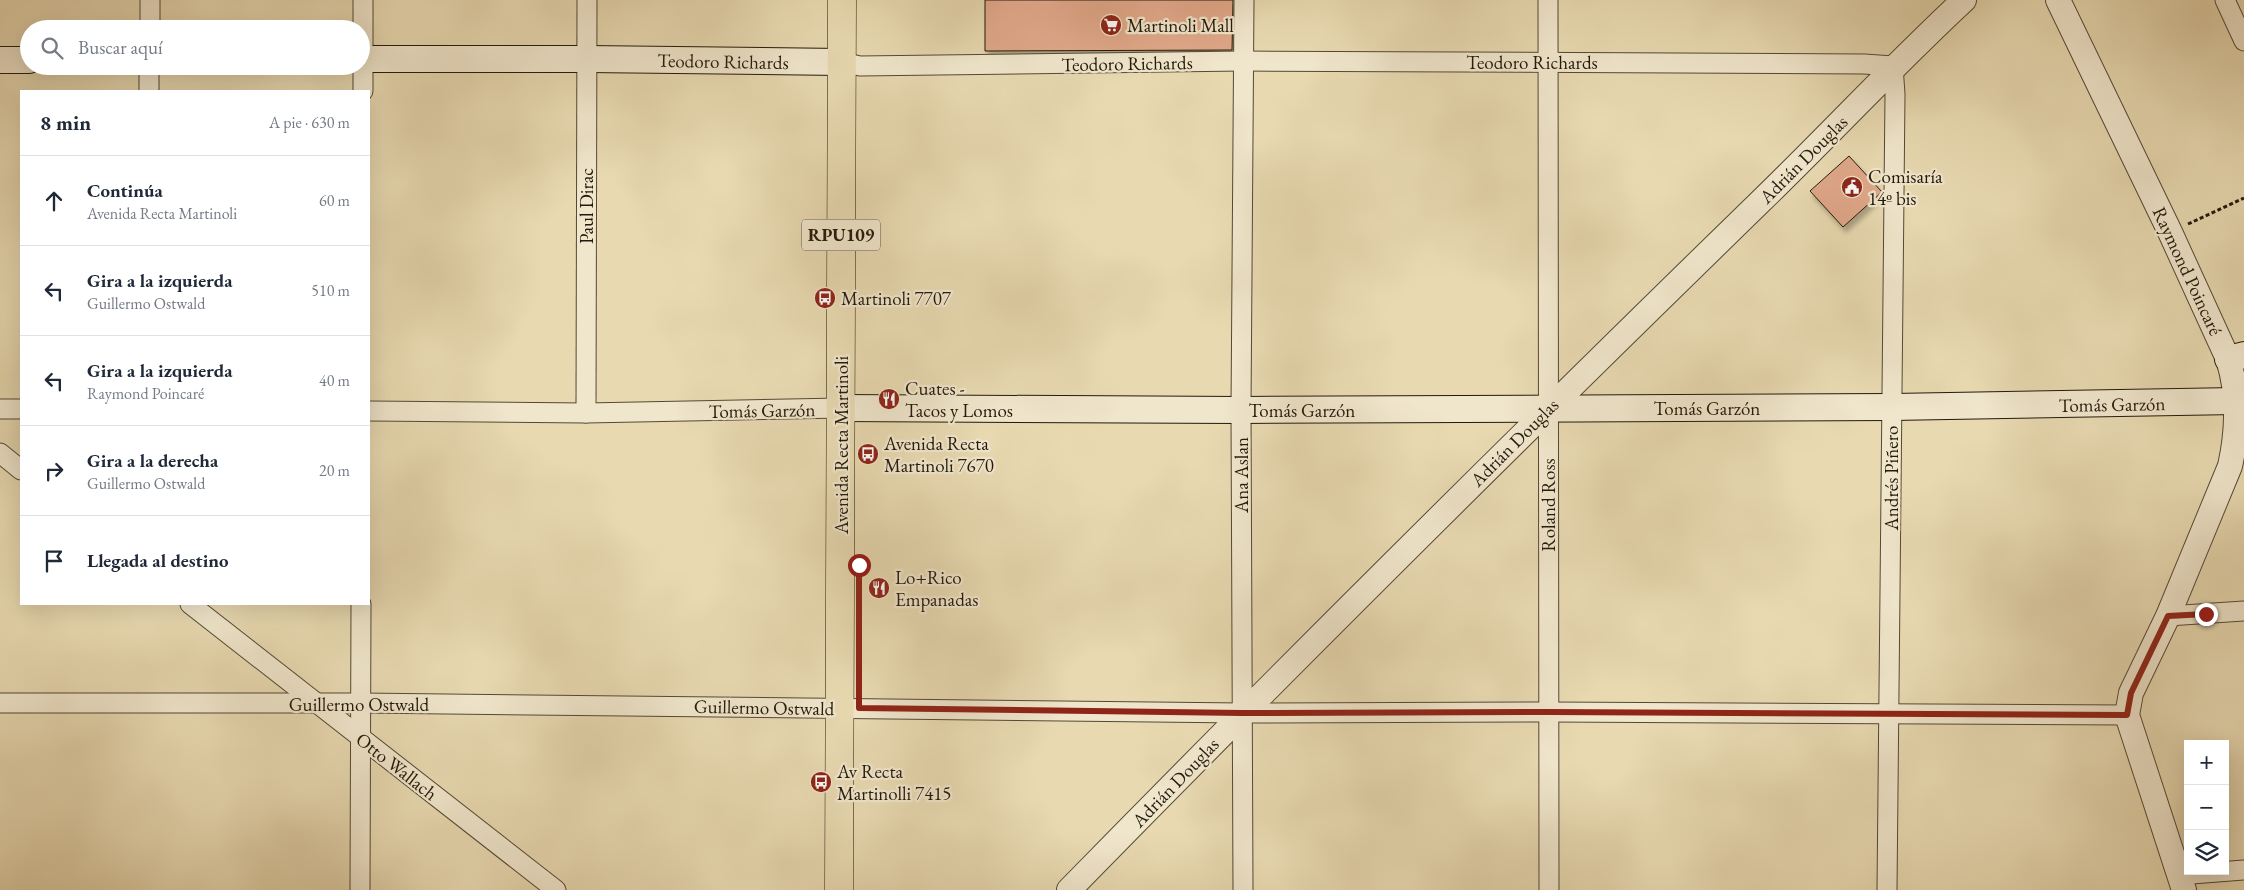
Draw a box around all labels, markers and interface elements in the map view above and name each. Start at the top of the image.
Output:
supermarket icon: Martinoli Mall [1099,13,1123,37]
place label: Martinoli Mall [1127,13,1234,38]
search box [20,20,370,75]
icon: search [38,34,66,62]
text: Buscar aquí [78,35,163,60]
street label: Teodoro Richards [657,48,789,75]
street label: Teodoro Richards [1061,50,1193,77]
street label: Teodoro Richards [1466,50,1598,75]
text: 8 min [40,109,91,136]
street label: Adrián Douglas [1753,110,1853,210]
text: A pie · 630 m [269,112,350,133]
place label: Comisaría 14º bis [1868,164,1943,211]
street label: Paul Dirac [574,168,599,244]
public building icon: Comisaría 14º bis [1840,175,1864,199]
text: Continúa [87,178,163,203]
icon: ahead [40,187,68,215]
text: 60 m [319,190,350,211]
text: Avenida Recta Martinoli [87,203,237,224]
street label: Raymond Poincaré [2147,203,2228,340]
road number: RPU109 [802,220,880,250]
text: Gira a la izquierda [87,268,233,293]
icon: left [40,277,68,305]
text: 510 m [311,280,350,301]
bus stop icon: Martinoli 7707 [813,286,837,310]
place label: Martinoli 7707 [841,286,952,311]
text: Guillermo Ostwald [87,293,205,314]
street label: Avenida Recta Martinoli [829,356,854,535]
text: Gira a la izquierda [87,358,233,383]
icon: left [40,367,68,395]
text: 40 m [319,370,350,391]
place label: Cuates - Tacos y Lomos [905,376,1013,423]
text: Raymond Poincaré [87,383,204,404]
restaurant icon: Cuates - Tacos y Lomos [877,387,901,411]
street label: Tomás Garzón [2058,391,2166,418]
street label: Adrián Douglas [1464,393,1564,493]
street label: Tomás Garzón [1654,396,1760,421]
street label: Tomás Garzón [708,397,816,424]
street label: Tomás Garzón [1249,398,1355,423]
street label: Andrés Piñero [1879,426,1904,531]
place label: Avenida Recta Martinoli 7670 [883,431,994,478]
street label: Ana Aslan [1229,437,1254,514]
bus stop icon: Avenida Recta Martinoli 7670 [856,442,880,466]
text: Gira a la derecha [87,448,218,473]
icon: right [40,457,68,485]
street label: Roland Ross [1536,458,1561,552]
text: 20 m [319,460,350,481]
text: Guillermo Ostwald [87,473,205,494]
icon: arrive [40,547,68,575]
text: Llegada al destino [87,548,229,573]
route start [848,554,871,577]
place label: Lo+Rico Empanadas [895,565,979,612]
restaurant icon: Lo+Rico Empanadas [867,576,891,600]
route end [2195,603,2218,626]
street label: Guillermo Ostwald [289,692,430,717]
street label: Guillermo Ostwald [694,694,835,721]
street label: Otto Wallach [351,727,443,806]
street label: Adrián Douglas [1126,732,1224,833]
map controls [2184,740,2229,875]
button: + [2184,740,2229,785]
place label: Av Recta Martinolli 7415 [836,759,952,806]
bus stop icon: Av Recta Martinolli 7415 [809,770,833,794]
button: − [2184,785,2229,830]
button: layers [2184,830,2229,875]

